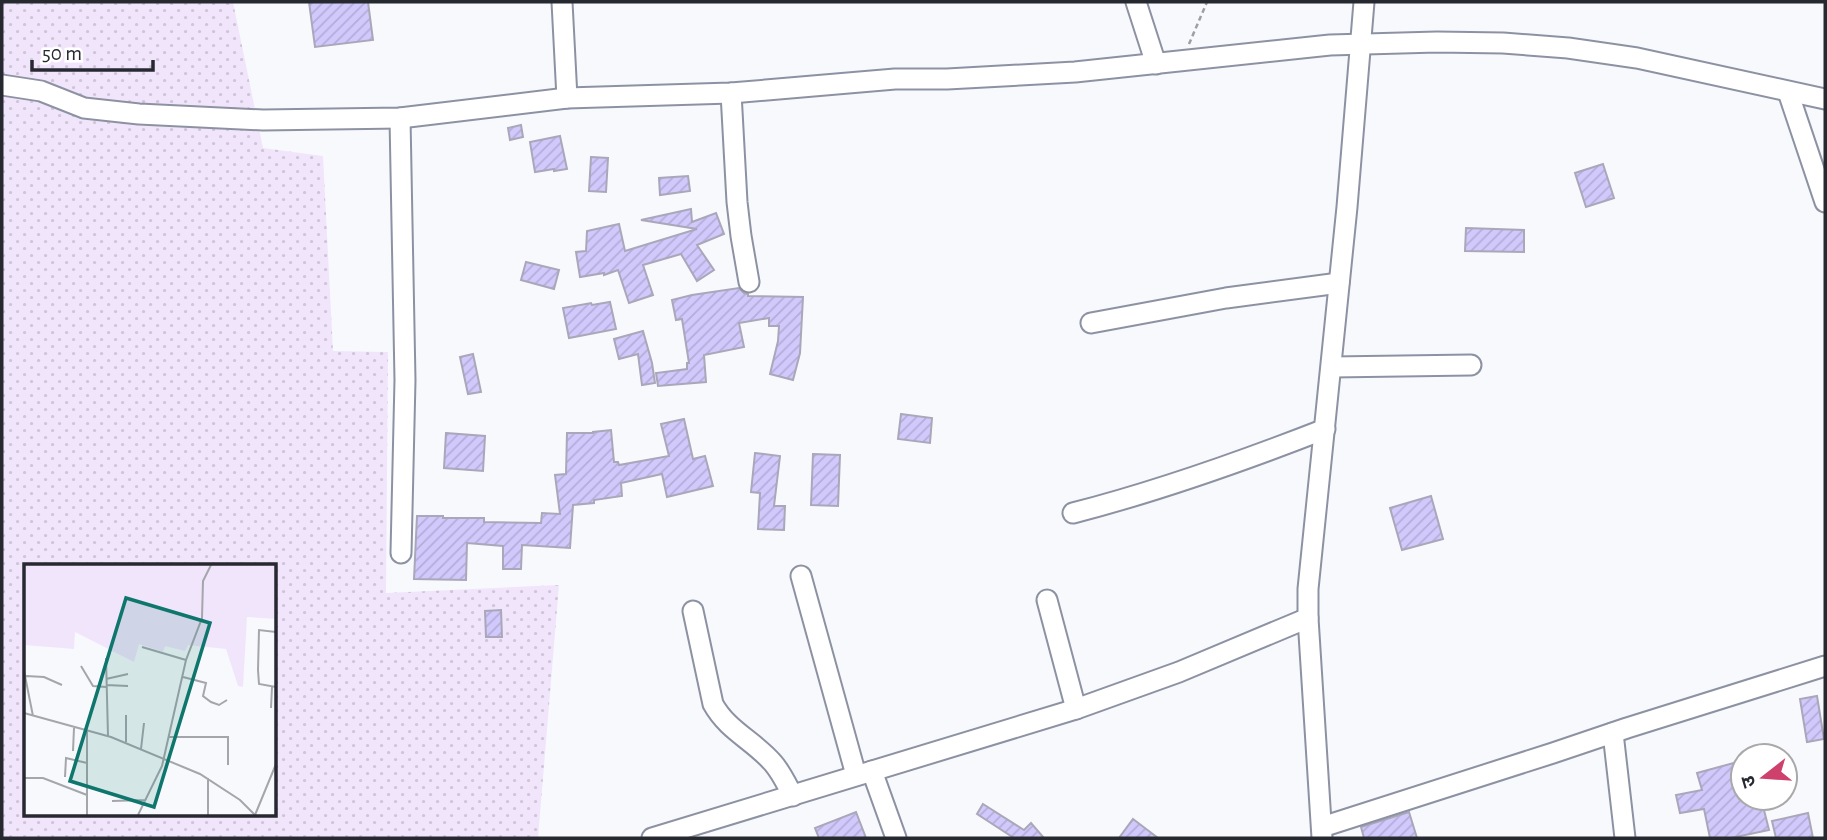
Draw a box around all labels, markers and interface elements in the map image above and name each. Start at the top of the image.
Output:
scale bar [32,28,152,72]
text: 50 m [42,43,82,64]
inset map [24,564,276,816]
north arrow [1729,742,1799,812]
text: उ [1738,773,1760,790]

